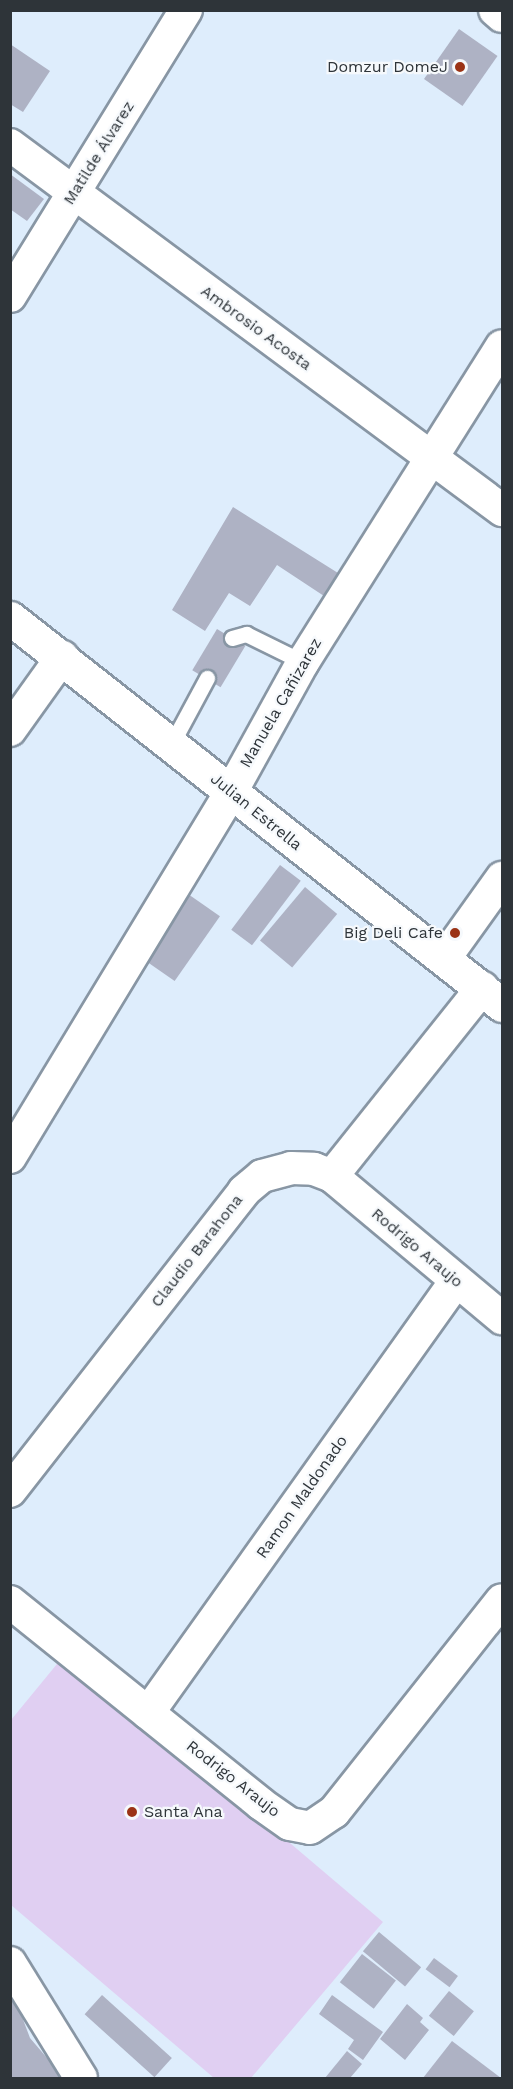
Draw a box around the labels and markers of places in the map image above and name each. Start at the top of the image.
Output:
place label: Domzur DomeJ [327,57,448,77]
marker: Domzur DomeJ [453,60,467,74]
place label: Big Deli Cafe [344,923,443,943]
marker: Big Deli Cafe [448,926,462,940]
place label: Santa Ana [144,1802,224,1822]
marker: Santa Ana [125,1805,139,1819]

